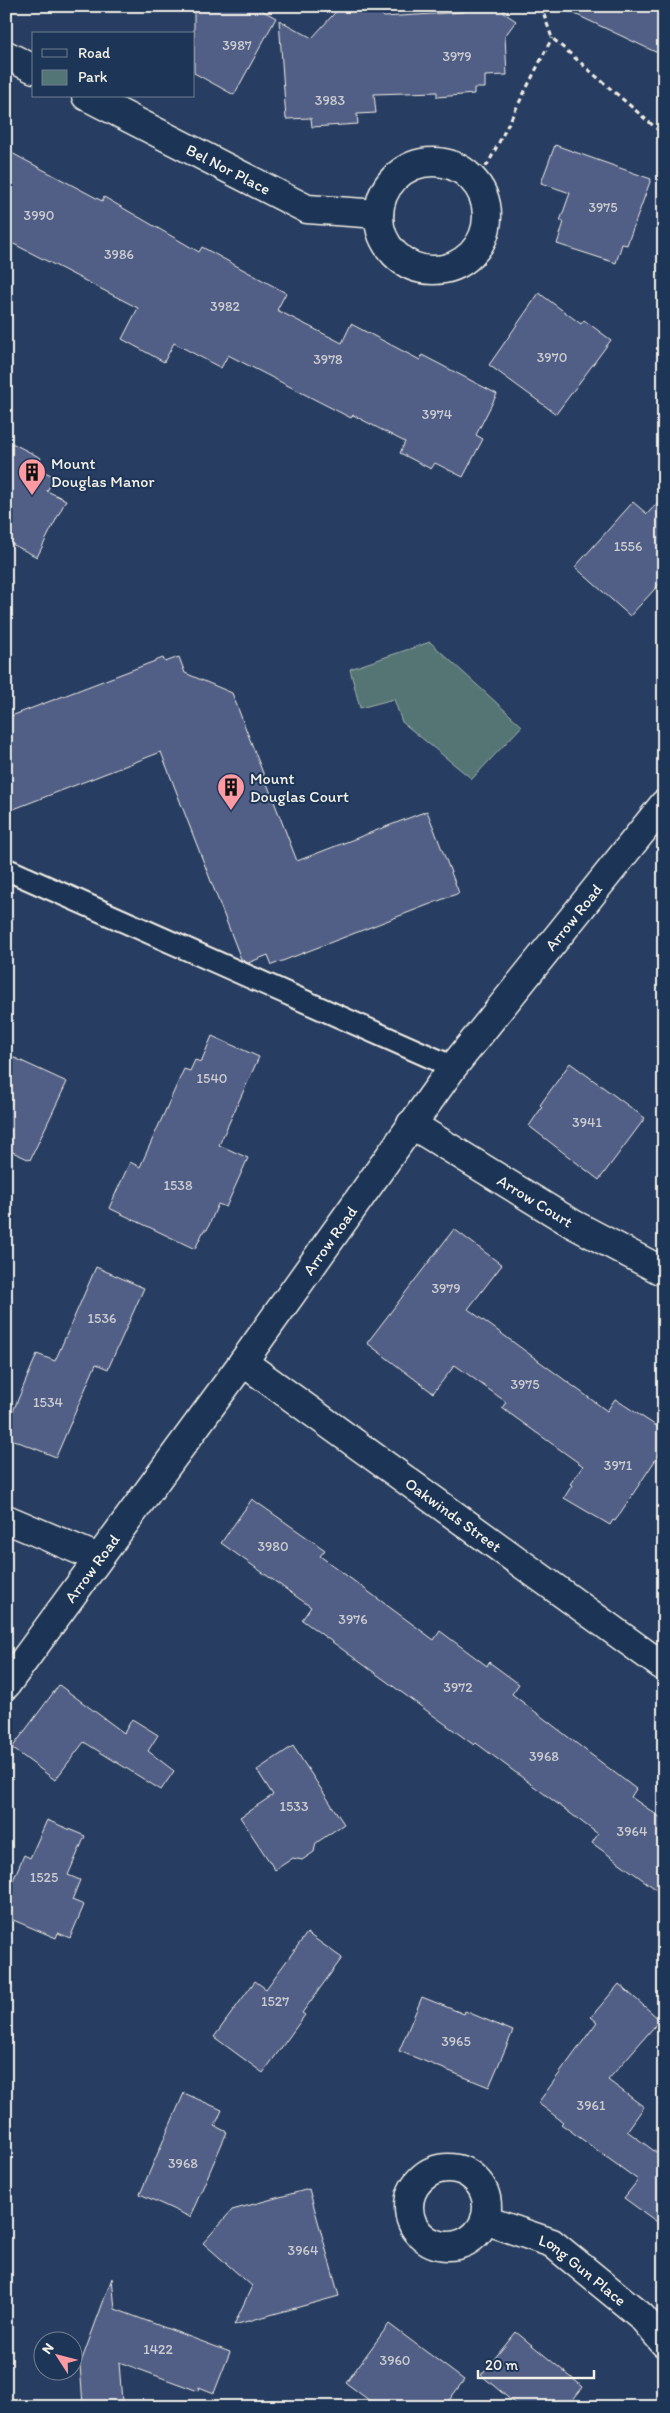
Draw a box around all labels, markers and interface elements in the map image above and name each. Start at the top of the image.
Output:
legend [32,32,195,98]
house number: 3987 [222,37,252,54]
text: Road [78,44,111,62]
house number: 3979 [442,48,472,65]
text: Park [78,68,108,86]
house number: 3983 [315,92,345,109]
street label: Bel Nor Place [183,140,274,199]
house number: 3975 [588,199,618,216]
house number: 3990 [24,207,54,224]
house number: 3986 [104,246,134,263]
house number: 3982 [210,298,241,315]
house number: 3970 [537,349,567,366]
house number: 3978 [313,351,343,368]
house number: 3974 [422,406,453,423]
place label: Mount Douglas Manor [51,454,154,491]
building icon: Mount Douglas Manor [17,457,47,496]
house number: 1556 [614,538,642,555]
place label: Mount Douglas Court [250,769,349,806]
building icon: Mount Douglas Court [216,772,246,811]
street label: Arrow Road [541,880,606,955]
house number: 1540 [197,1070,227,1087]
house number: 3941 [572,1114,602,1131]
street label: Arrow Court [494,1171,576,1232]
house number: 1538 [163,1177,193,1194]
street label: Arrow Road [299,1202,361,1279]
house number: 3979 [431,1280,461,1297]
house number: 1536 [88,1310,116,1327]
house number: 3975 [510,1376,540,1393]
house number: 1534 [33,1394,64,1411]
house number: 3971 [604,1457,633,1474]
street label: Oakwinds Street [401,1474,505,1556]
street label: Arrow Road [61,1530,124,1606]
house number: 3980 [257,1538,289,1555]
house number: 3976 [338,1611,368,1628]
house number: 3972 [443,1679,473,1696]
house number: 3968 [529,1748,559,1765]
house number: 1533 [279,1798,309,1815]
house number: 3964 [617,1823,648,1840]
house number: 1525 [30,1869,58,1886]
house number: 1527 [261,1993,289,2010]
house number: 3965 [441,2033,471,2050]
house number: 3961 [577,2097,606,2114]
house number: 3968 [168,2155,198,2172]
street label: Long Gun Place [536,2230,630,2310]
house number: 3964 [288,2242,319,2259]
north arrow [32,2330,82,2380]
text: N [38,2340,58,2357]
house number: 1422 [143,2341,173,2358]
scale bar [478,2348,594,2380]
house number: 3960 [380,2352,410,2369]
text: 20 m [485,2356,519,2374]

